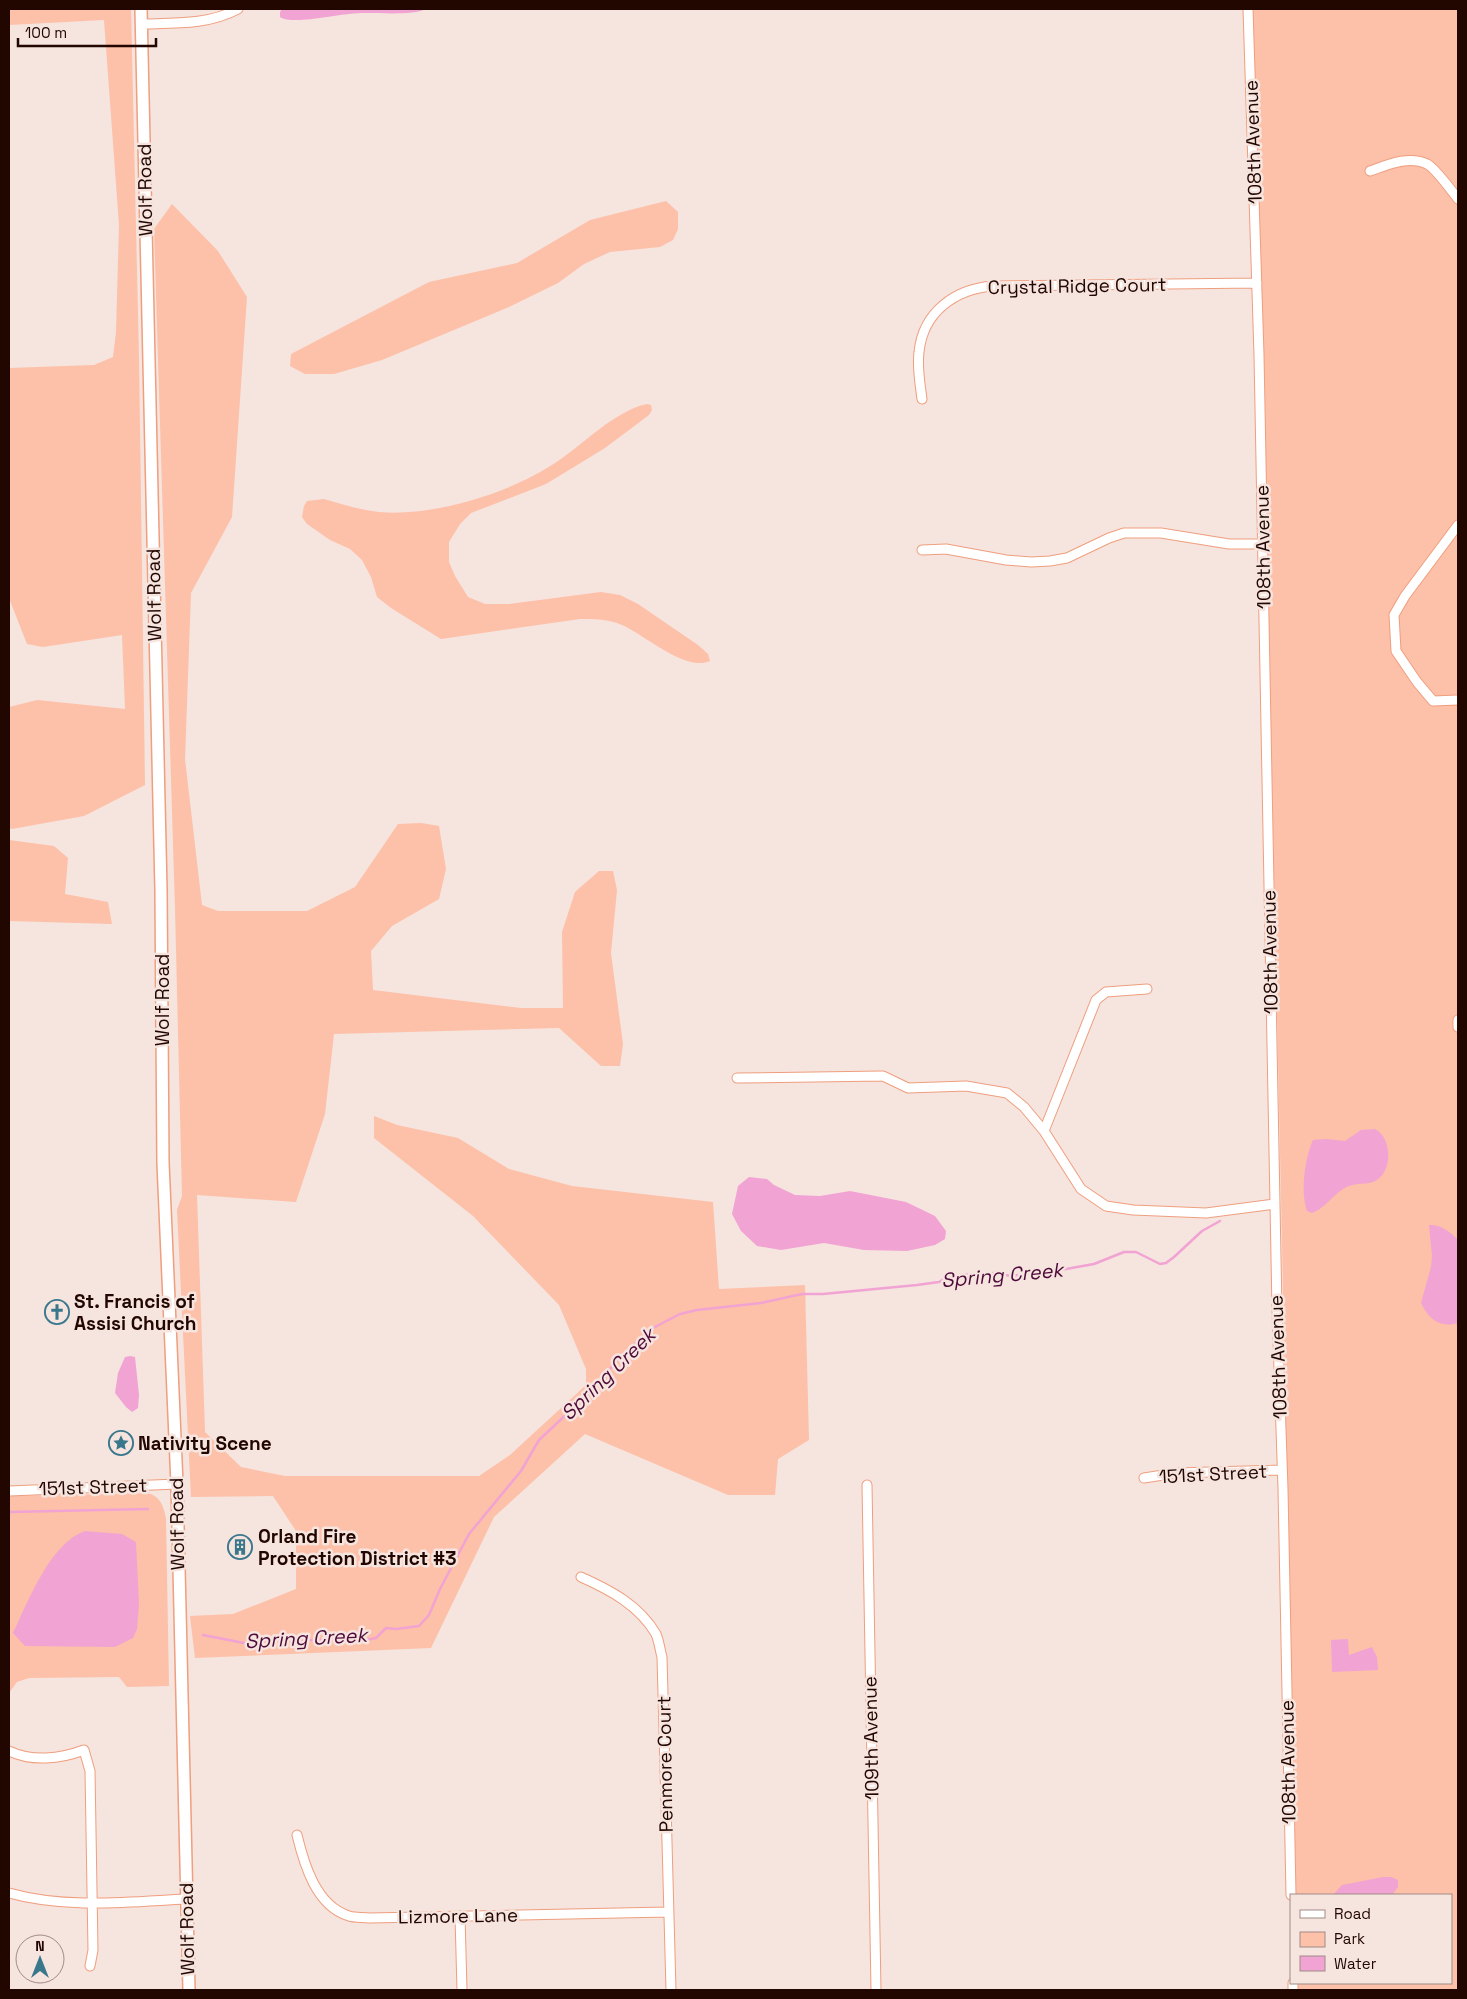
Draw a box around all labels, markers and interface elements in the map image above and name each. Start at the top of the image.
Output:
scale bar [18,15,155,47]
text: 100 m [25,23,67,42]
street label: 108th Avenue [1238,80,1268,204]
street label: Wolf Road [132,143,158,237]
street label: Crystal Ridge Court [987,272,1167,300]
street label: 108th Avenue [1249,485,1277,609]
street label: Wolf Road [141,548,167,642]
street label: 108th Avenue [1256,890,1284,1014]
street label: Wolf Road [150,954,175,1046]
water label: Spring Creek [940,1257,1066,1293]
place label: St. Francis of Assisi Church [74,1289,196,1336]
street label: 108th Avenue [1263,1295,1293,1419]
church icon: St. Francis of Assisi Church [44,1299,70,1325]
water label: Spring Creek [555,1321,663,1426]
place icon: Nativity Scene [108,1430,134,1456]
place label: Nativity Scene [138,1431,272,1456]
street label: 151st Street [1158,1459,1268,1489]
street label: 151st Street [38,1473,148,1501]
street label: Wolf Road [164,1477,190,1571]
place label: Orland Fire Protection District #3 [258,1524,457,1571]
building icon: Orland Fire Protection District #3 [227,1534,253,1560]
water label: Spring Creek [244,1622,370,1654]
street label: 109th Avenue [857,1676,885,1800]
street label: Penmore Court [651,1696,679,1832]
street label: 108th Avenue [1274,1700,1302,1824]
street label: Wolf Road [174,1882,200,1976]
legend [1290,1894,1452,1984]
street label: Lizmore Lane [398,1902,518,1930]
text: Road [1334,1904,1371,1923]
text: Park [1334,1929,1365,1948]
north arrow [15,1934,65,1984]
text: N [35,1937,45,1955]
text: Water [1334,1954,1377,1973]

